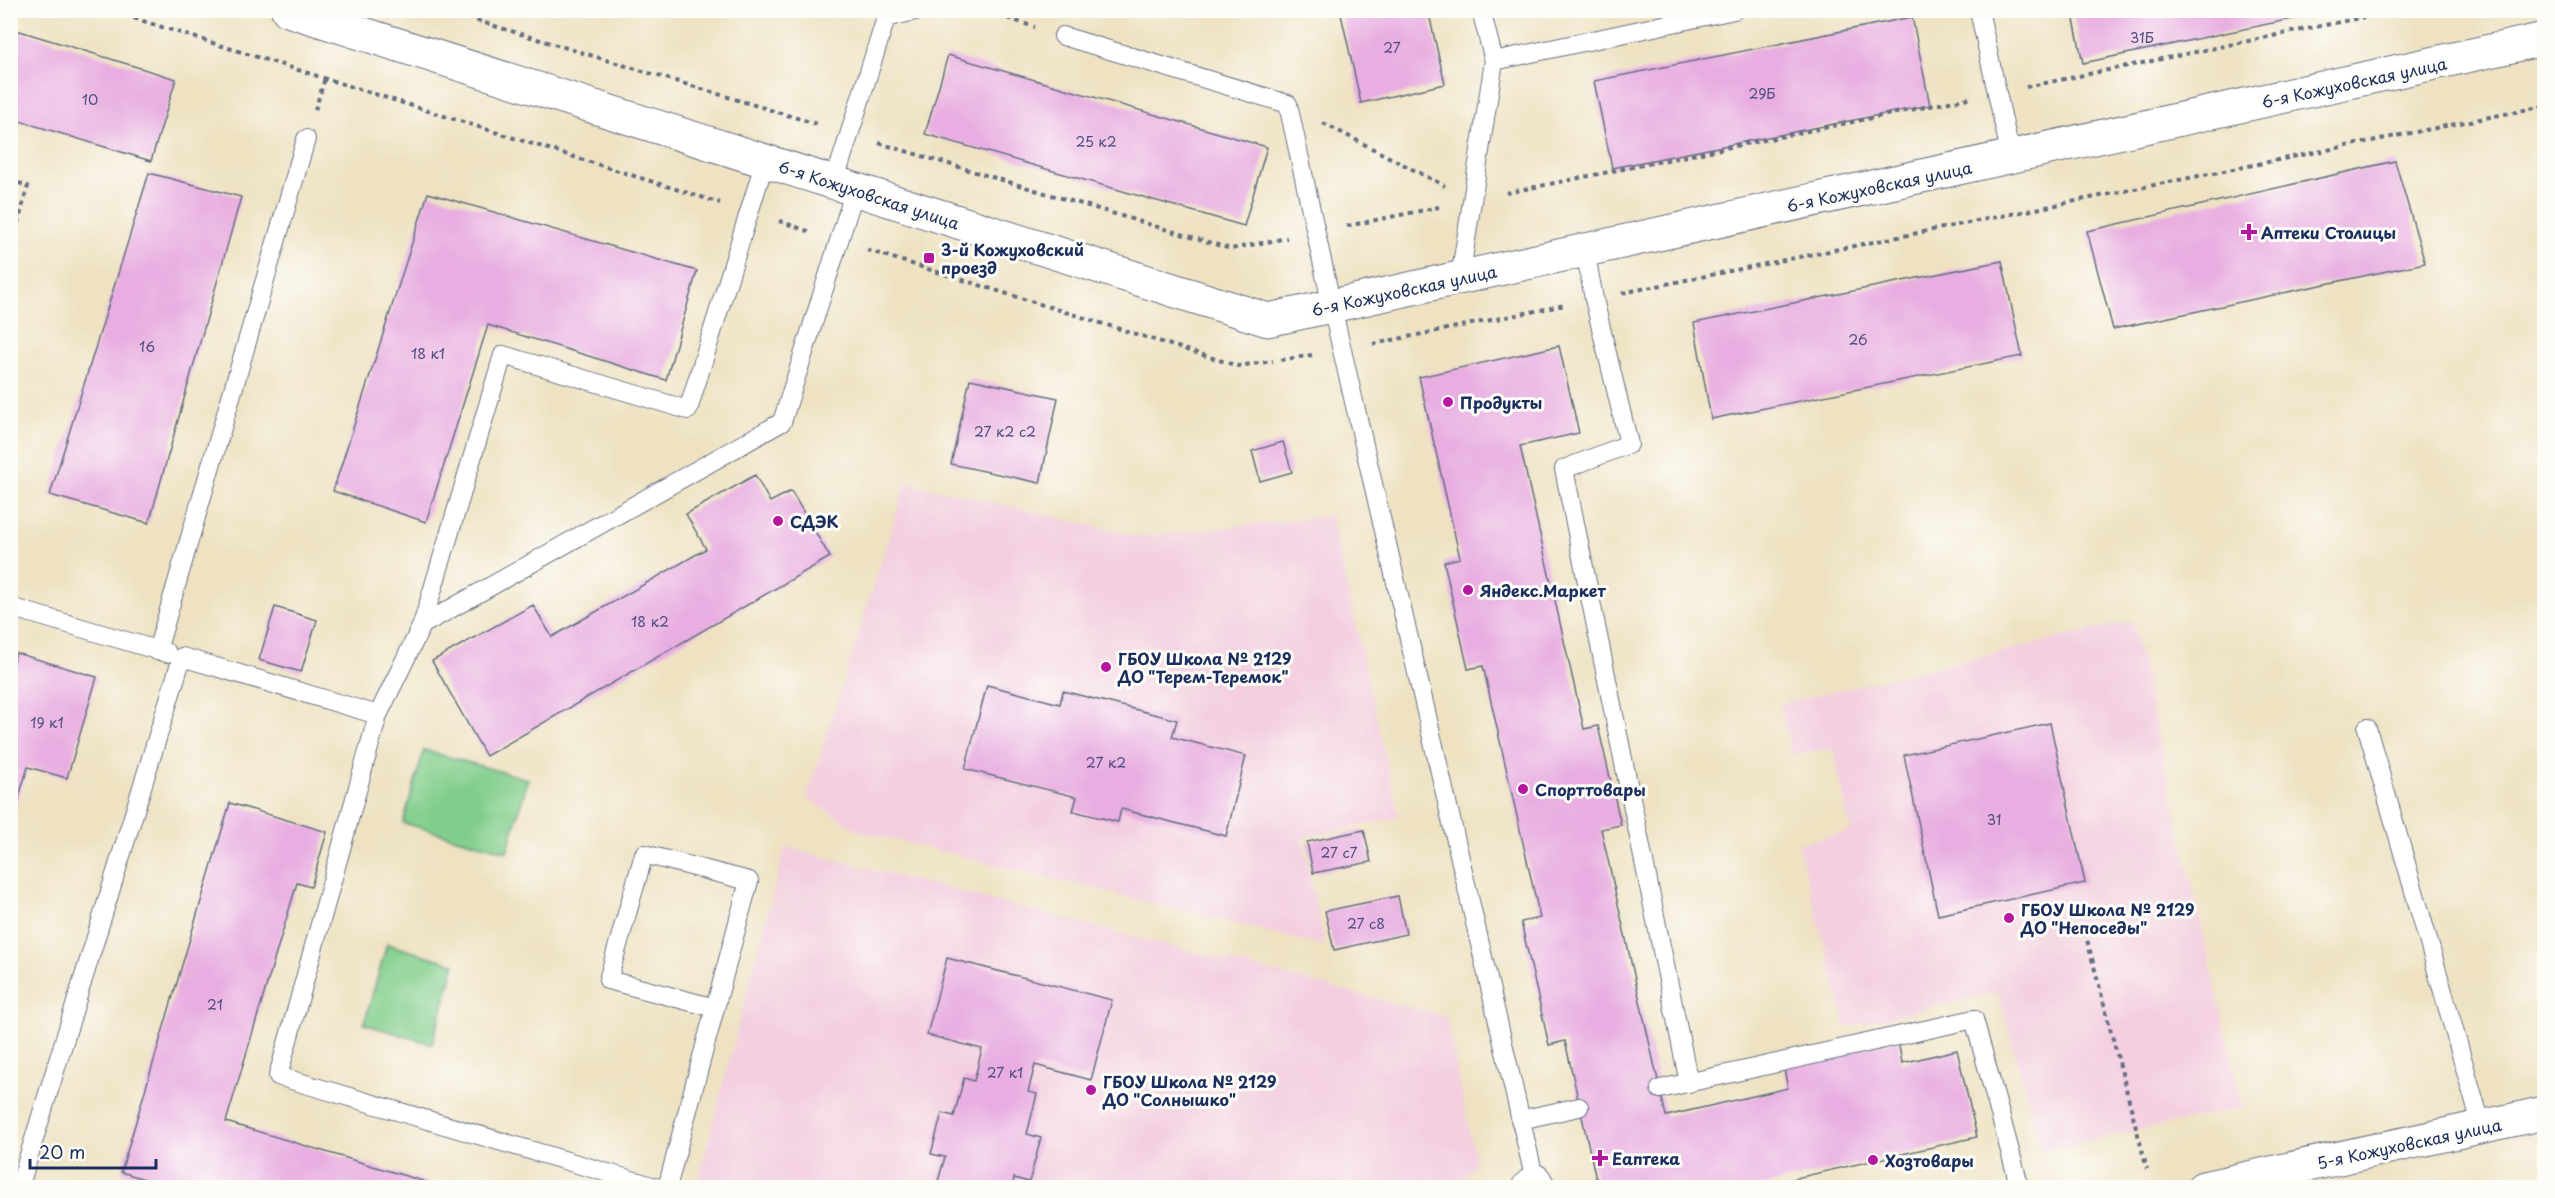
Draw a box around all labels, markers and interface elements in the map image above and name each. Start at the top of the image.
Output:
house number: 31Б [2130,27,2154,48]
house number: 27 [1383,37,1401,58]
street label: 6-я Кожуховская улица [2259,51,2449,113]
house number: 29Б [1749,83,1775,104]
house number: 10 [82,89,98,110]
house number: 25 к2 [1075,131,1117,152]
street label: 6-я Кожуховская улица [775,153,963,235]
street label: 6-я Кожуховская улица [1784,155,1974,217]
place label: Аптеки Столицы [2261,220,2396,244]
marker: Аптеки Столицы [2242,225,2256,239]
place label: 3-й Кожуховский проезд [941,237,1084,279]
marker: 3-й Кожуховский проезд [922,251,936,265]
street label: 6-я Кожуховская улица [1309,259,1499,321]
house number: 26 [1848,329,1868,350]
house number: 16 [139,336,155,357]
house number: 18 к1 [411,343,445,364]
place label: Продукты [1460,390,1543,414]
marker: Продукты [1441,395,1455,409]
house number: 27 к2 с2 [974,421,1036,442]
place label: СДЭК [790,509,838,533]
marker: СДЭК [771,514,785,528]
place label: Яндекс.Маркет [1480,578,1607,602]
marker: Яндекс.Маркет [1461,583,1475,597]
house number: 18 к2 [631,611,669,632]
place label: ГБОУ Школа № 2129 ДО "Терем-Теремок" [1117,646,1292,688]
marker: ГБОУ Школа № 2129 ДО "Терем-Теремок" [1099,660,1113,674]
house number: 19 к1 [30,712,64,733]
house number: 27 к2 [1086,752,1126,773]
place label: Спорттовары [1535,777,1646,801]
marker: Спорттовары [1516,782,1530,796]
house number: 31 [1987,809,2001,830]
house number: 27 с7 [1320,842,1358,863]
place label: ГБОУ Школа № 2129 ДО "Непоседы" [2020,897,2195,939]
marker: ГБОУ Школа № 2129 ДО "Непоседы" [2002,911,2016,925]
house number: 27 с8 [1347,913,1385,934]
house number: 21 [207,994,223,1015]
house number: 27 к1 [987,1062,1023,1083]
place label: ГБОУ Школа № 2129 ДО "Солнышко" [1102,1069,1277,1111]
marker: ГБОУ Школа № 2129 ДО "Солнышко" [1084,1083,1098,1097]
street label: 5-я Кожуховская улица [2314,1112,2504,1174]
scale bar [30,1132,156,1170]
text: 20 m [39,1138,85,1165]
place label: Еаптека [1612,1146,1680,1170]
place label: Хозтовары [1885,1148,1974,1172]
marker: Еаптека [1593,1151,1607,1165]
marker: Хозтовары [1866,1153,1880,1167]

